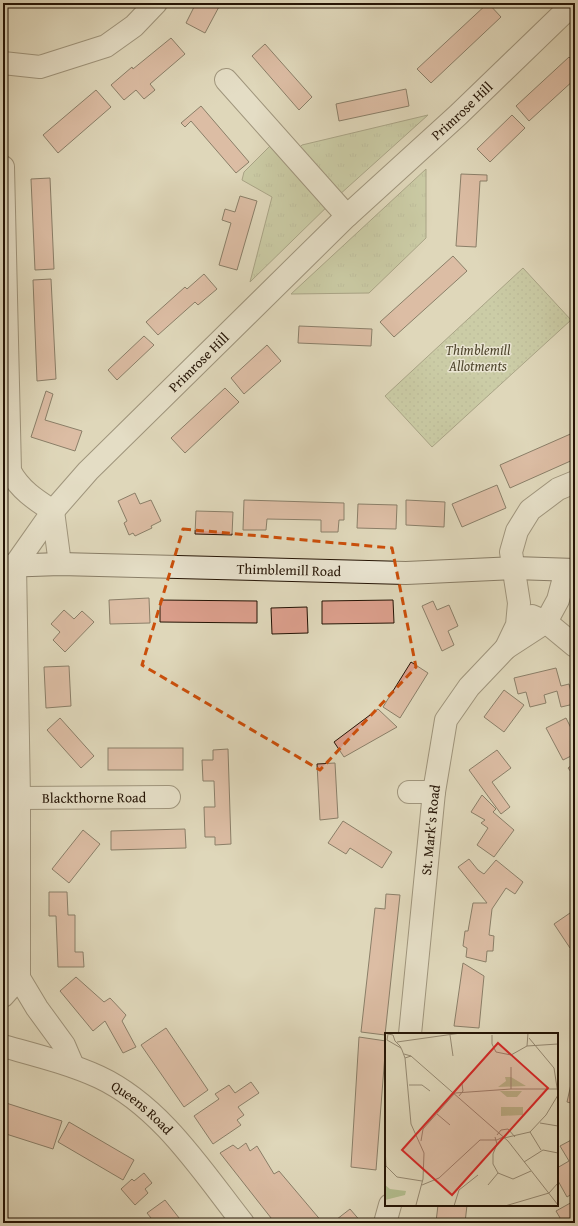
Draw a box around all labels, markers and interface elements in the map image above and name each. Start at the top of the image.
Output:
street label: Primrose Hill [427,77,497,145]
street label: Primrose Hill [164,328,233,397]
park label: Thimblemill Allotments [446,340,511,376]
street label: Thimblemill Road [236,559,342,581]
street label: St. Mark's Road [416,783,445,876]
street label: Blackthorne Road [42,787,147,808]
inset map [385,1033,558,1206]
street label: Queens Road [108,1076,178,1139]

